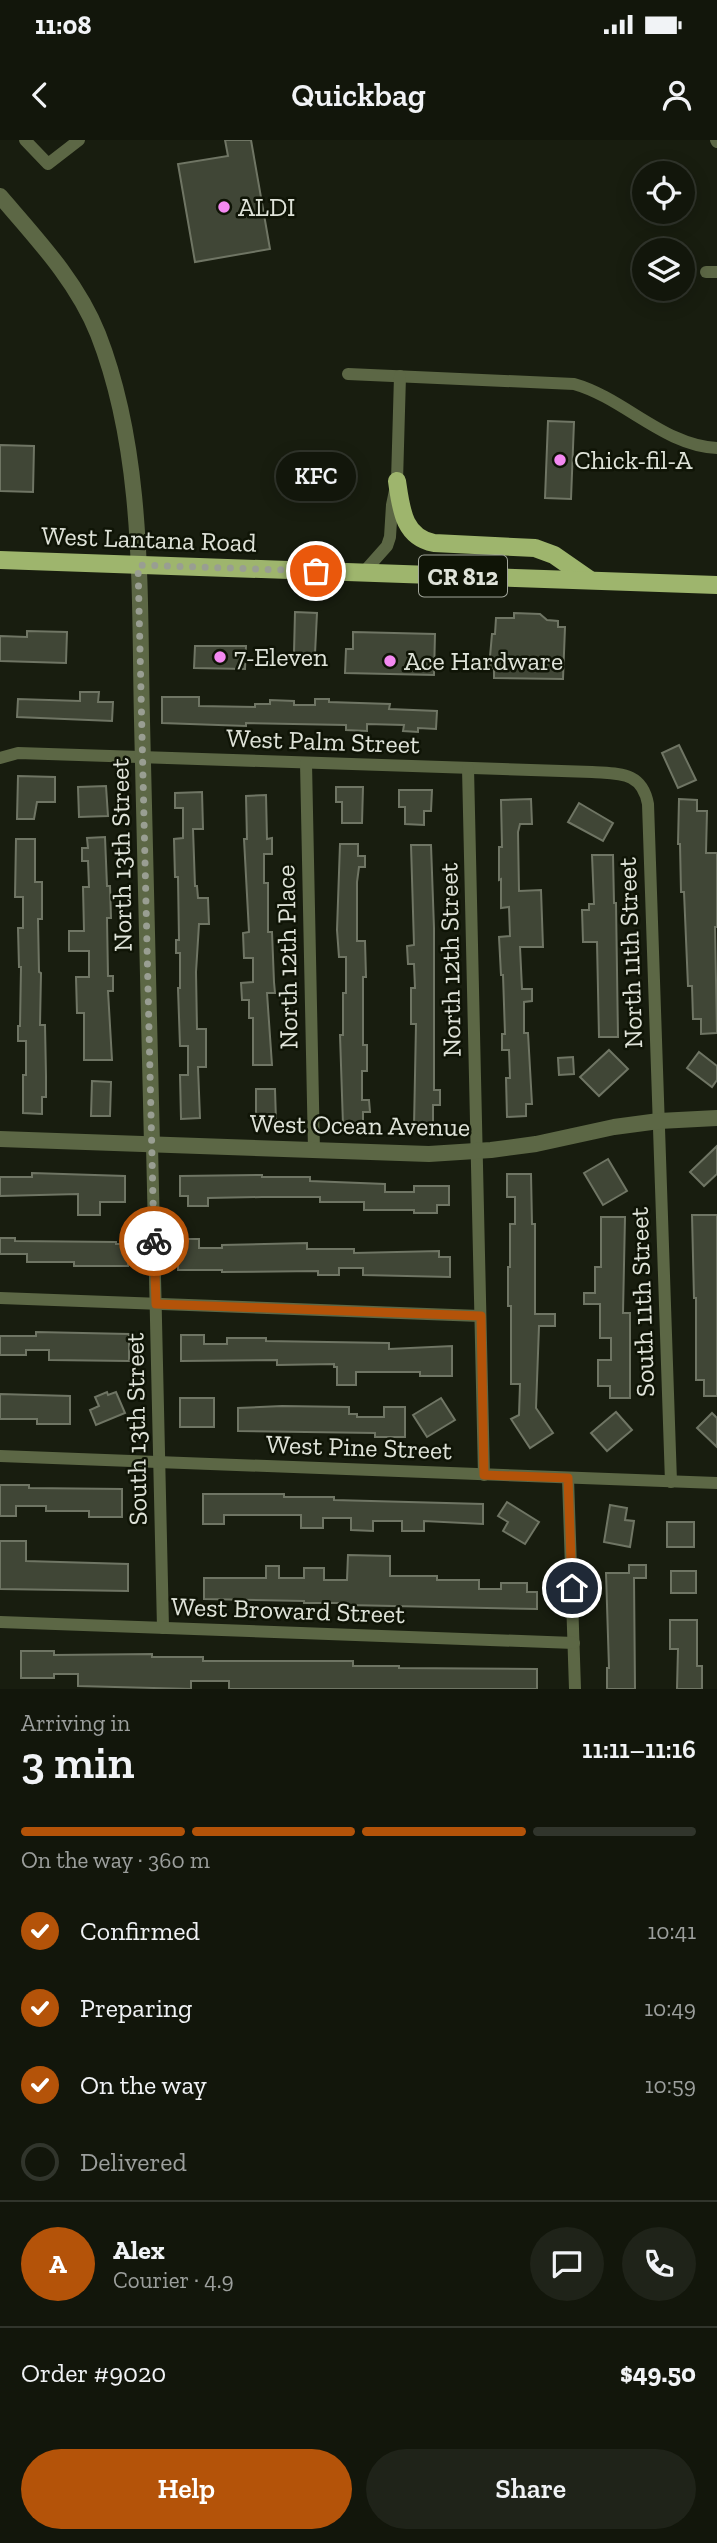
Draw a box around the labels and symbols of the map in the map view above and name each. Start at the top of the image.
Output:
place label: ALDI [238,191,295,223]
marker: ALDI [216,199,232,215]
place label: Chick-fil-A [574,444,693,476]
callout: KFC [276,452,356,501]
marker: Chick-fil-A [552,452,568,468]
street label: West Lantana Road [41,519,257,559]
pin [286,541,346,601]
road number: CR 812 [419,556,507,596]
place label: 7-Eleven [234,641,328,673]
place label: Ace Hardware [404,645,563,677]
marker: 7-Eleven [212,649,228,665]
marker: Ace Hardware [382,653,398,669]
street label: West Palm Street [226,722,421,760]
street label: North 13th Street [103,757,139,952]
street label: North 11th Street [611,857,649,1049]
street label: North 12th Street [432,862,468,1058]
street label: North 12th Place [269,864,305,1050]
street label: West Ocean Avenue [250,1107,470,1143]
courier [119,1206,189,1276]
street label: South 11th Street [623,1206,661,1398]
street label: South 13th Street [118,1332,154,1526]
street label: West Pine Street [266,1428,453,1466]
pin [542,1558,602,1618]
street label: West Broward Street [170,1590,406,1630]

